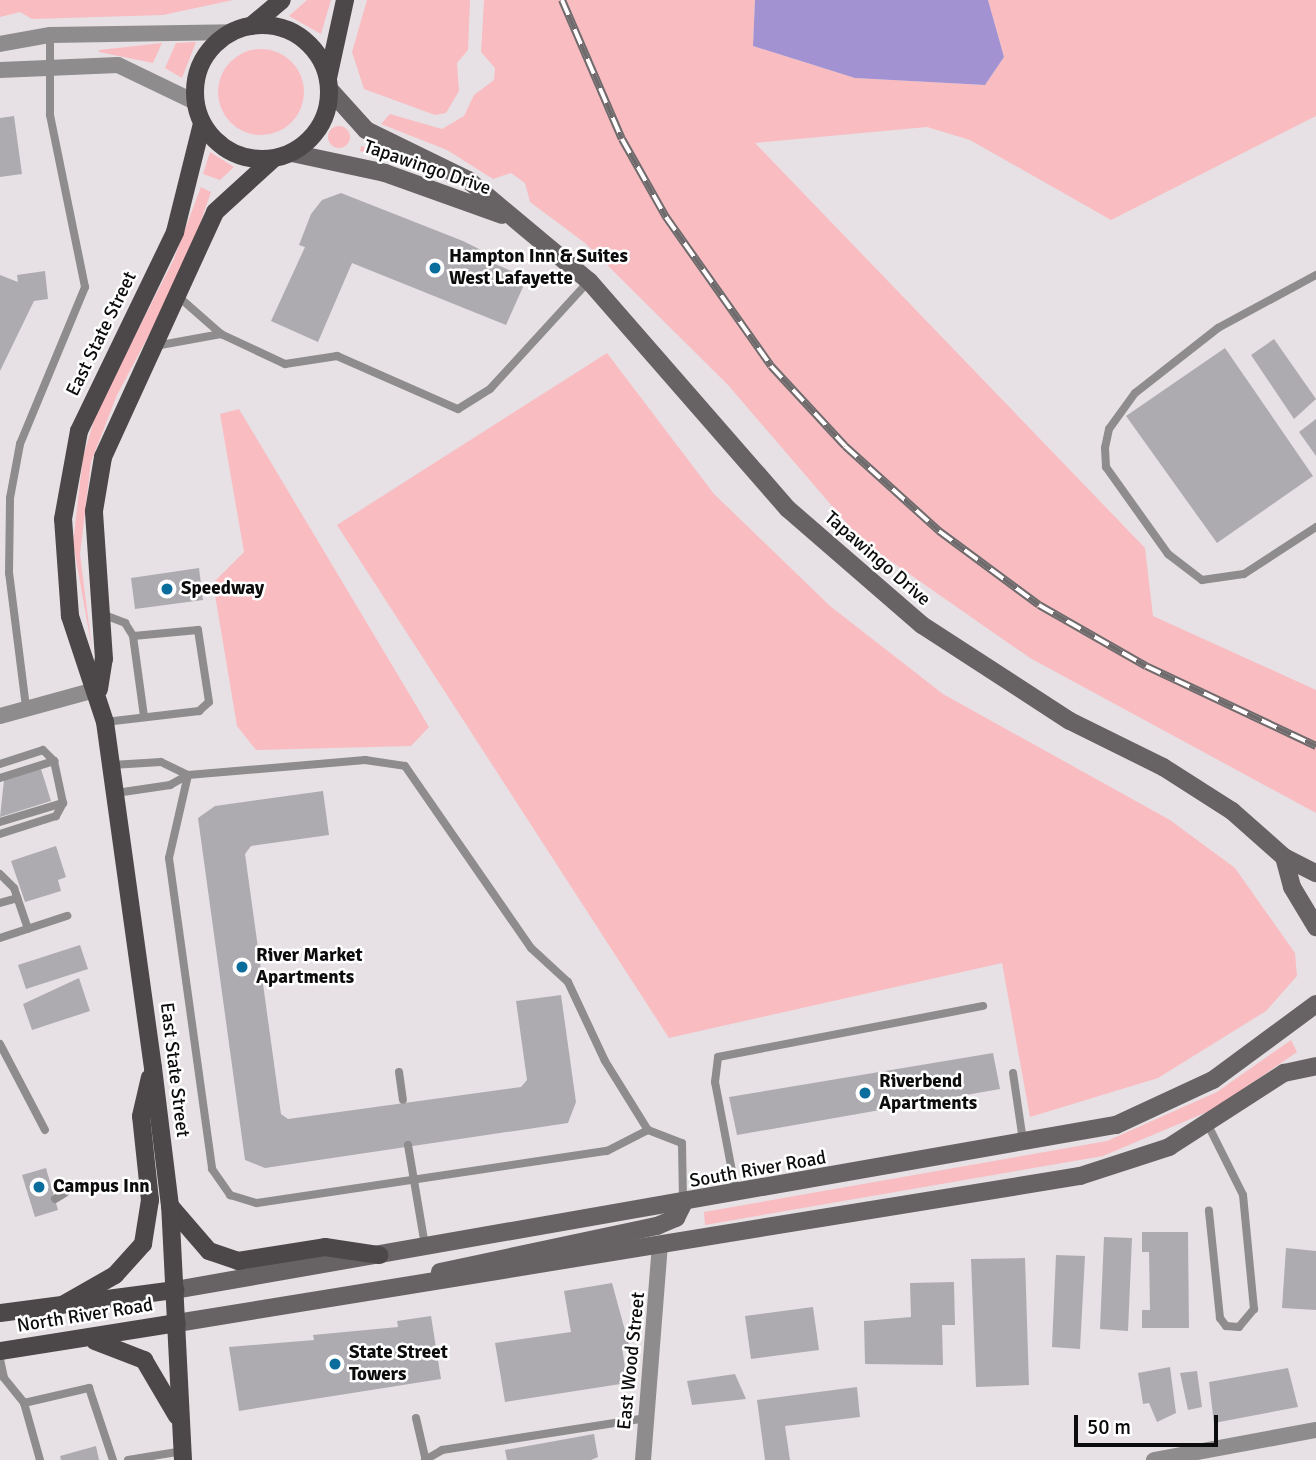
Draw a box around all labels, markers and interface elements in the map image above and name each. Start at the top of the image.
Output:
street label: Tapawingo Drive [360,136,494,200]
place label: Hampton Inn & Suites West Lafayette [449,246,628,290]
marker: Hampton Inn & Suites West Lafayette [427,260,443,276]
street label: East State Street [62,268,142,400]
street label: Tapawingo Drive [819,507,935,611]
place label: Speedway [181,578,264,600]
marker: Speedway [159,581,175,597]
place label: River Market Apartments [256,945,363,989]
marker: River Market Apartments [234,959,250,975]
street label: East State Street [154,1001,194,1139]
place label: Riverbend Apartments [879,1071,977,1115]
marker: Riverbend Apartments [857,1085,873,1101]
street label: South River Road [688,1147,828,1193]
place label: Campus Inn [53,1176,150,1198]
marker: Campus Inn [31,1179,47,1195]
street label: East Wood Street [613,1291,651,1431]
street label: North River Road [15,1294,155,1338]
place label: State Street Towers [349,1342,448,1386]
marker: State Street Towers [327,1356,343,1372]
scale bar [1078,1400,1222,1444]
text: 50 m [1087,1414,1131,1440]

